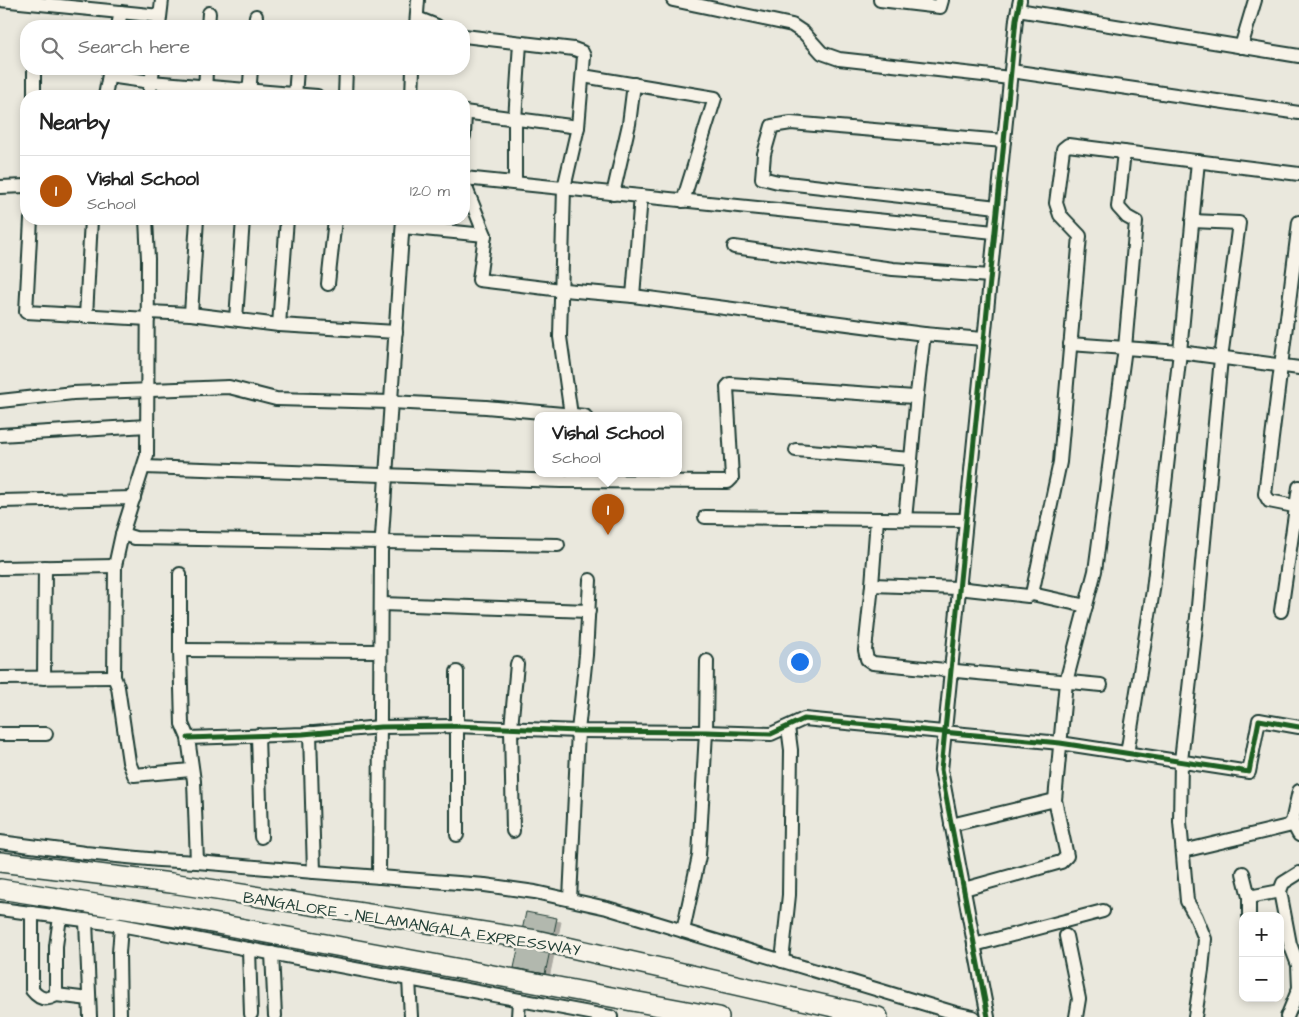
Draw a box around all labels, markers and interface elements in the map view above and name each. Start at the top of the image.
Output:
search box [20,20,470,75]
icon: search [38,34,66,62]
text: Search here [78,34,190,61]
text: Nearby [40,108,110,137]
text: Vishal School [87,166,199,193]
text: 1 [55,180,57,202]
text: 120 m [410,180,450,202]
text: School [87,193,136,215]
popup [534,412,682,477]
text: Vishal School [552,420,664,447]
text: School [552,447,601,469]
pin: 1 [592,494,624,535]
your location [787,649,813,675]
street label: BANGALORE - NELAMANGALA EXPRESSWAY [242,886,583,962]
map controls [1239,912,1284,1002]
button: + [1239,912,1284,957]
button: − [1239,957,1284,1002]

